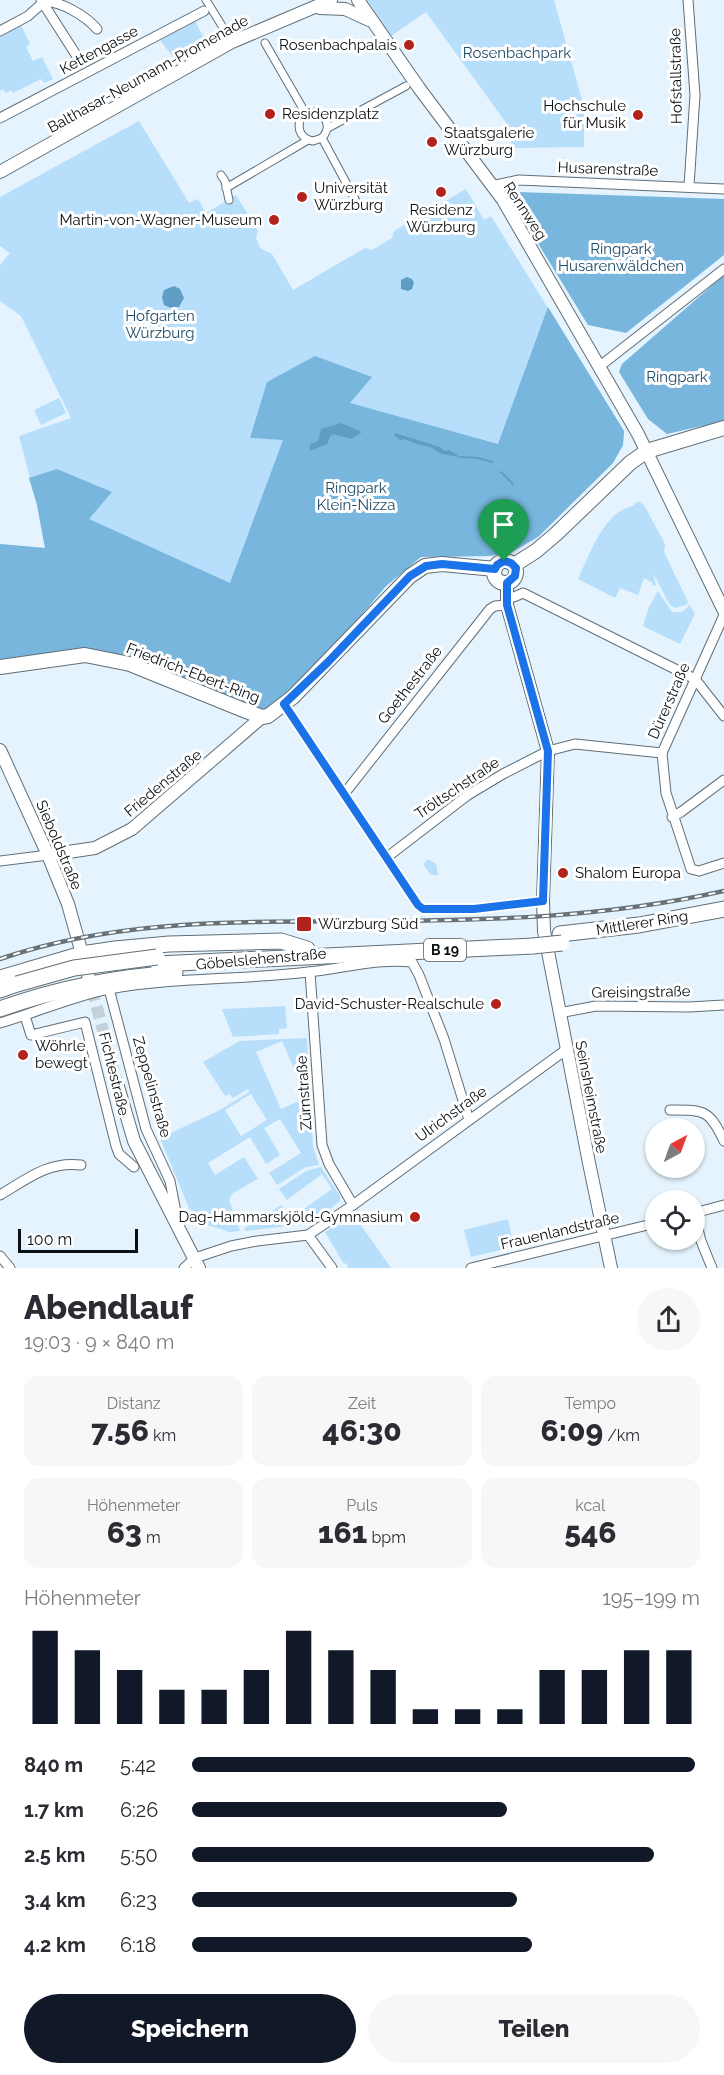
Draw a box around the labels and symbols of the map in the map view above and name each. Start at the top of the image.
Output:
street label: Balthasar-Neumann-Promenade [45,11,252,137]
street label: Kettengasse [57,22,141,78]
street label: Hofstallstraße [666,28,686,124]
place label: Rosenbachpalais [279,36,397,54]
marker: Rosenbachpalais [402,38,416,52]
park label: Rosenbachpark [463,44,571,62]
place label: Hochschule für Musik [543,97,626,132]
place label: Residenzplatz [282,105,379,123]
marker: Residenzplatz [263,107,277,121]
marker: Hochschule für Musik [631,108,645,122]
place label: Staatsgalerie Würzburg [444,124,534,159]
marker: Staatsgalerie Würzburg [425,135,439,149]
street label: Husarenstraße [557,158,659,180]
place label: Universität Würzburg [314,179,388,214]
street label: Rennweg [500,179,550,243]
marker: Residenz Würzburg [434,185,448,199]
marker: Universität Würzburg [295,190,309,204]
place label: Residenz Würzburg [406,201,476,236]
place label: Martin-von-Wagner-Museum [59,211,262,229]
marker: Martin-von-Wagner-Museum [267,213,281,227]
park label: Ringpark Husarenwäldchen [558,240,684,275]
park label: Hofgarten Würzburg [125,307,195,342]
park label: Ringpark [646,368,708,386]
park label: Ringpark Klein-Nizza [317,479,395,514]
pin [478,499,529,561]
street label: Friedrich-Ebert-Ring [124,639,262,707]
street label: Goethestraße [374,642,446,727]
street label: Dürerstraße [644,660,694,742]
street label: Friedenstraße [121,745,205,821]
street label: Tröltschstraße [411,753,503,823]
street label: Sieboldstraße [32,798,86,893]
place label: Shalom Europa [575,864,681,882]
marker: Shalom Europa [556,866,570,880]
street label: Mittlerer Ring [595,907,689,939]
marker: Würzburg Süd [295,915,313,933]
place label: Würzburg Süd [318,915,418,933]
road number: B 19 [424,939,466,961]
street label: Göbelslehenstraße [195,944,327,974]
street label: Greisingstraße [591,982,691,1002]
place label: David-Schuster-Realschule [295,995,484,1013]
marker: David-Schuster-Realschule [489,997,503,1011]
street label: Fichtestraße [95,1030,133,1118]
street label: Zeppelinstraße [129,1034,175,1140]
place label: Wöhrle bewegt [35,1037,88,1072]
street label: Seinsheimstraße [571,1039,611,1155]
marker: Wöhrle bewegt [16,1048,30,1062]
street label: Zürnstraße [292,1055,316,1131]
street label: Ulrichstraße [412,1082,490,1146]
north arrow [645,1118,705,1178]
place label: Dag-Hammarskjöld-Gymnasium [178,1208,403,1226]
street label: Frauenlandstraße [499,1209,621,1253]
marker: Dag-Hammarskjöld-Gymnasium [408,1210,422,1224]
scale bar [18,1226,138,1254]

